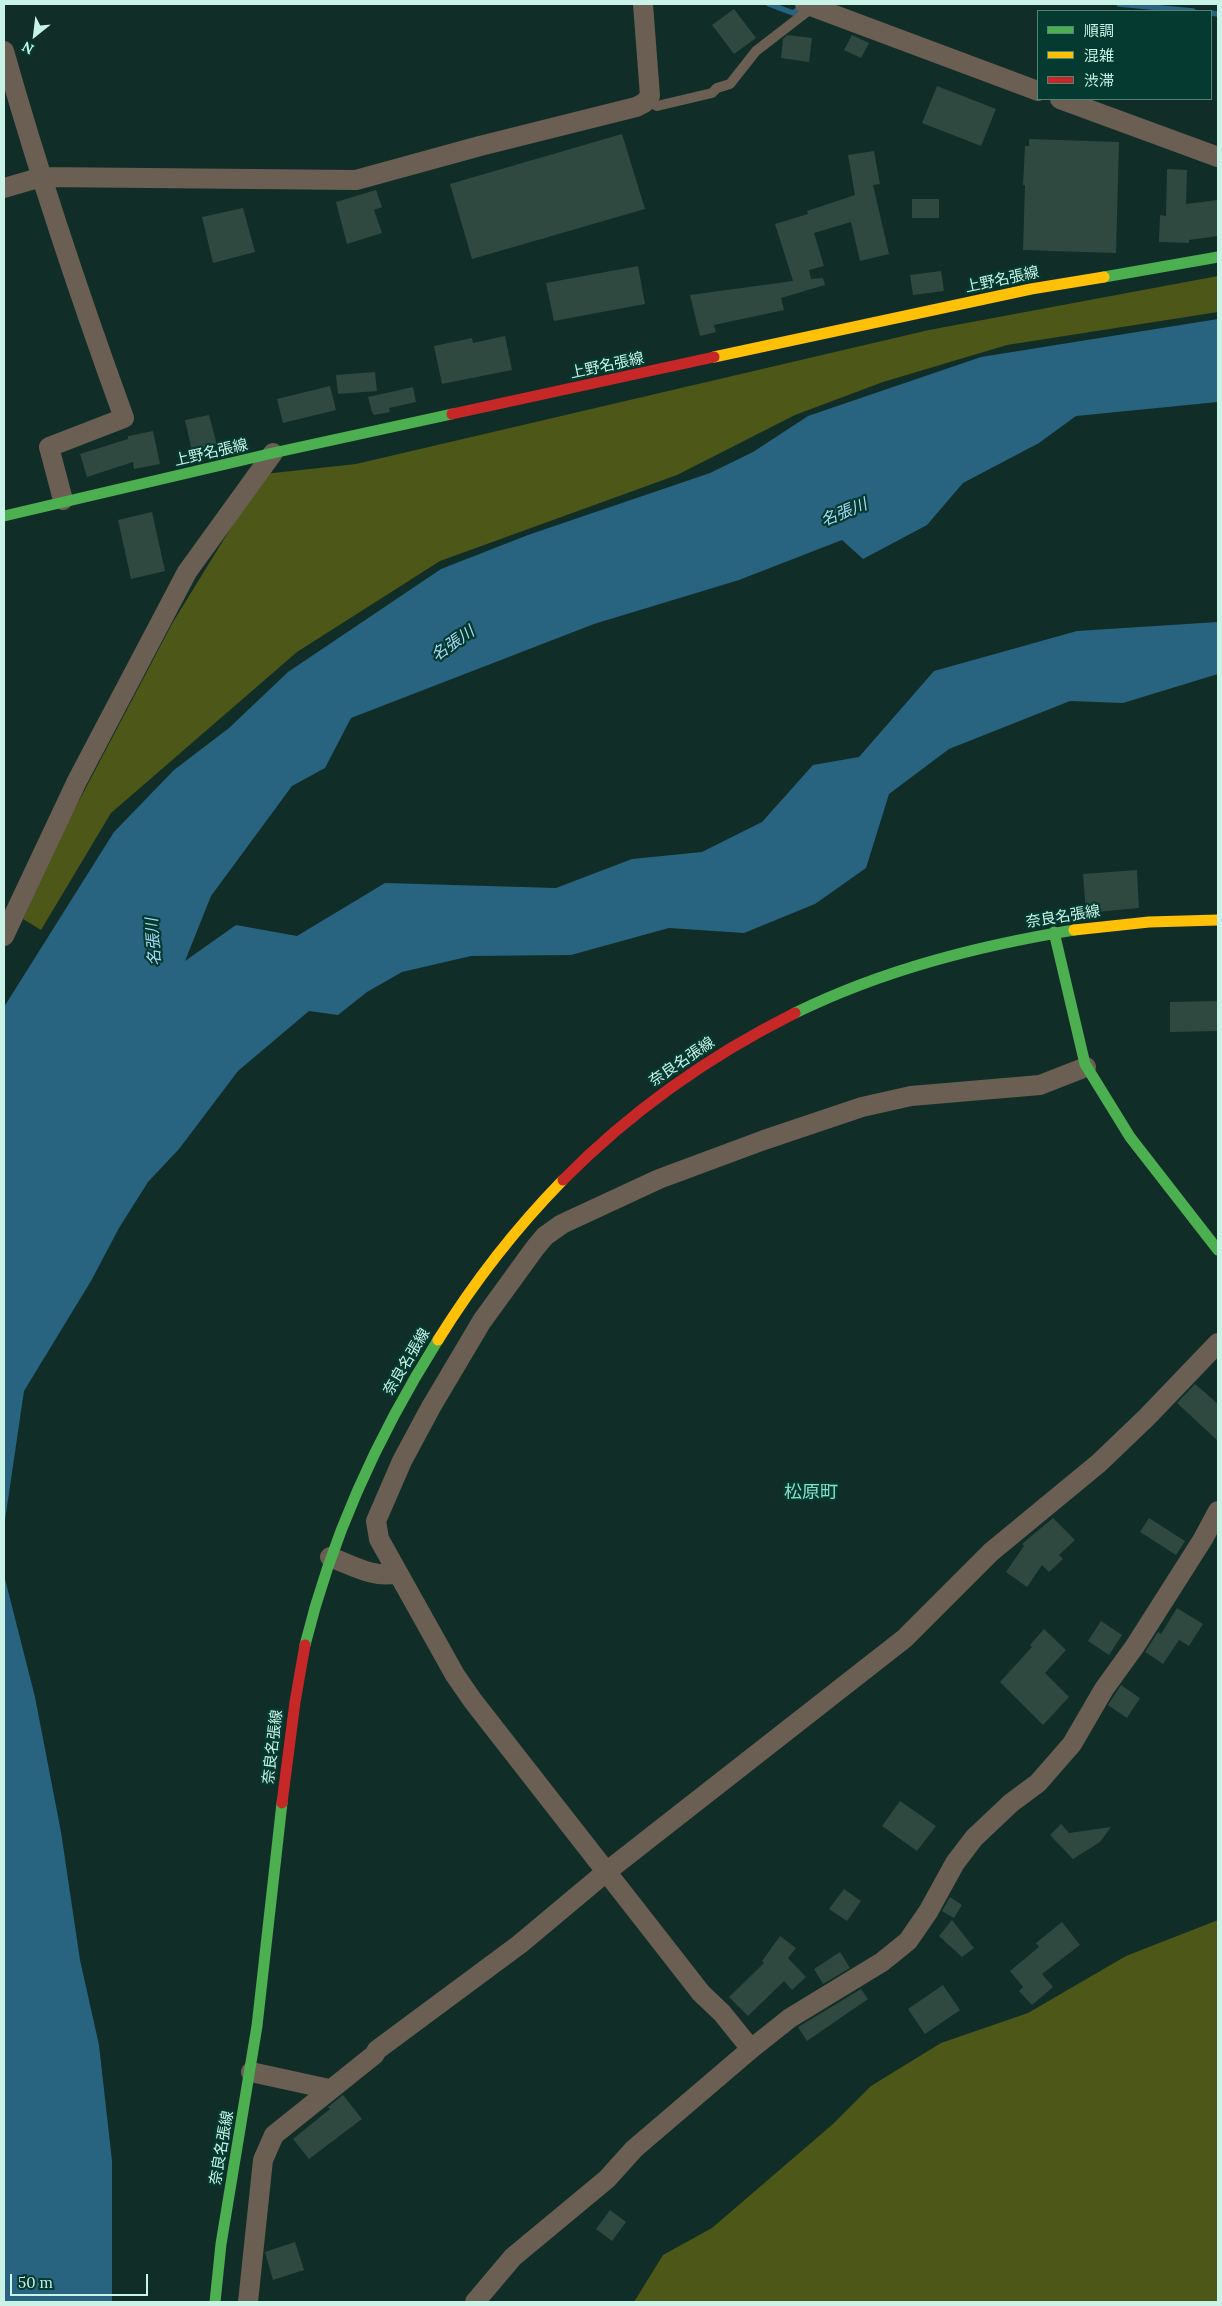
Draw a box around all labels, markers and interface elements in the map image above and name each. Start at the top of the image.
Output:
north arrow [10,10,60,60]
legend [1037,10,1212,100]
text: 順調 [1084,21,1114,40]
text: N [19,38,37,59]
text: 混雑 [1084,46,1114,65]
text: 渋滞 [1084,71,1114,90]
street label: 上野名張線 [963,263,1041,297]
street label: 上野名張線 [568,349,646,383]
street label: 上野名張線 [172,436,250,470]
water label: 名張川 [818,495,870,531]
water label: 名張川 [428,622,478,666]
street label: 奈良名張線 [1025,902,1101,932]
water label: 名張川 [143,917,165,967]
street label: 奈良名張線 [646,1034,718,1090]
street label: 奈良名張線 [380,1325,434,1399]
district label: 松原町 [784,1482,838,1504]
street label: 奈良名張線 [259,1709,287,1785]
street label: 奈良名張線 [207,2110,237,2186]
scale bar [12,2264,150,2296]
text: 50 m [18,2273,53,2292]

